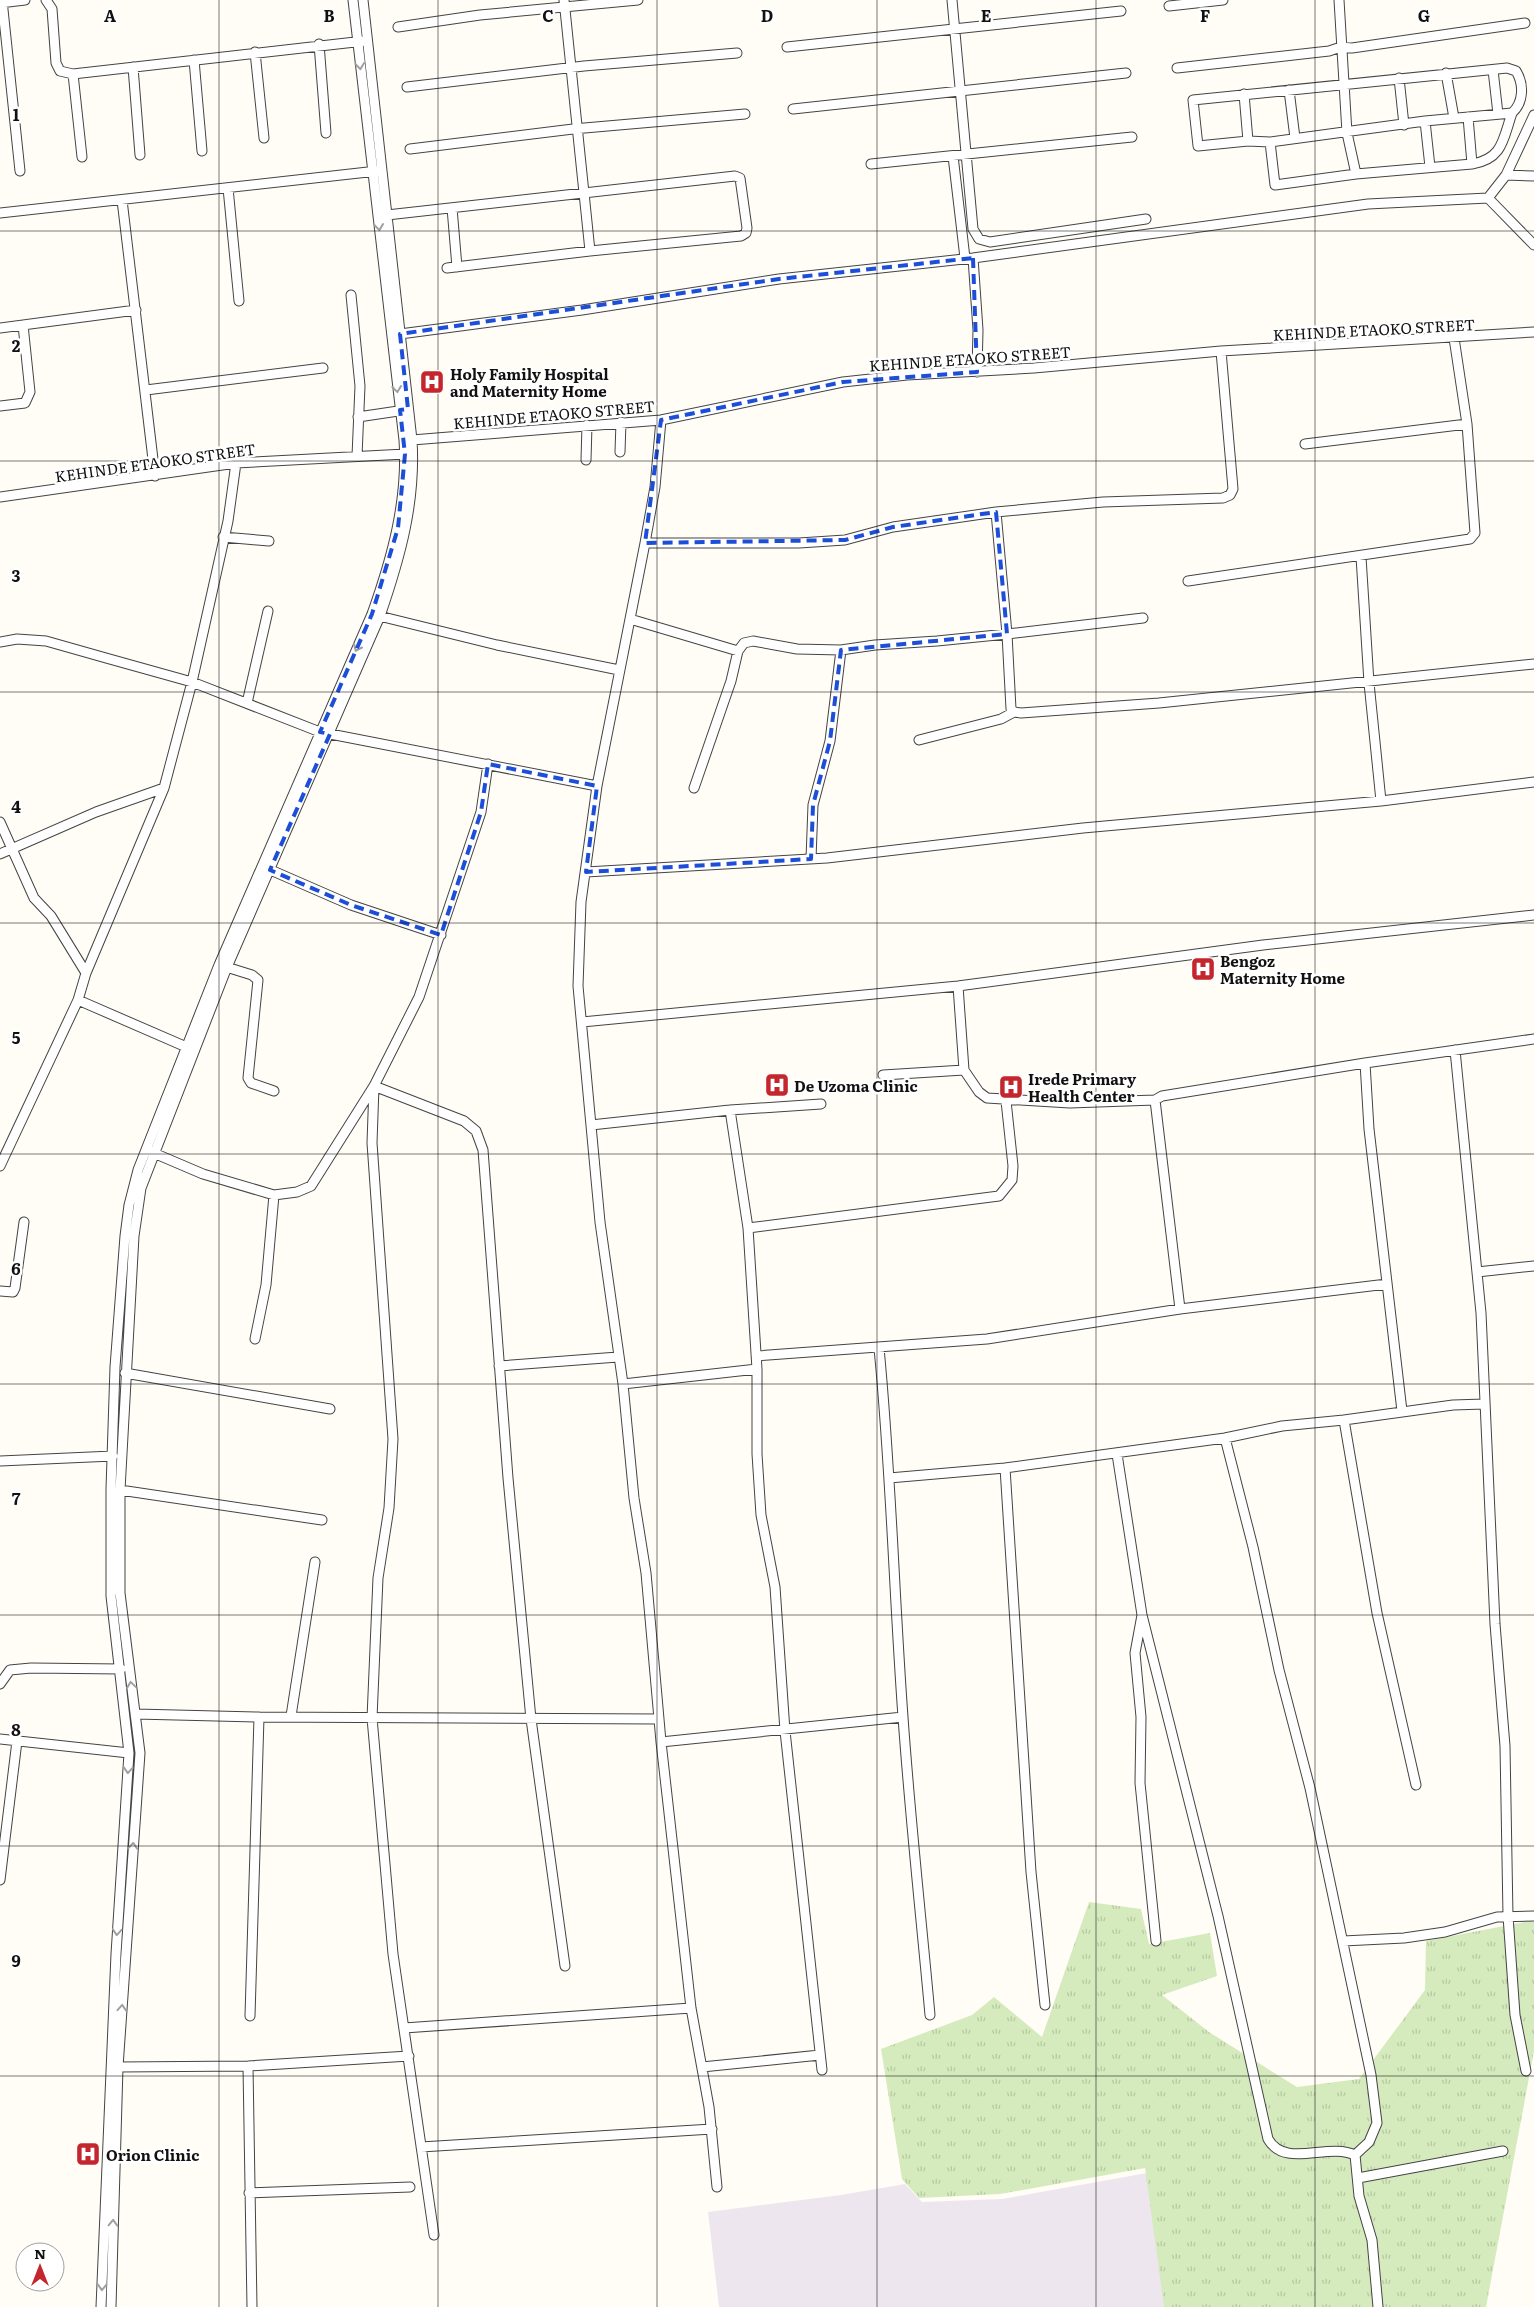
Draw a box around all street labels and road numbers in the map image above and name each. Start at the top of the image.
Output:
street label: KEHINDE ETAOKO STREET [1272,312,1476,346]
street label: KEHINDE ETAOKO STREET [868,339,1072,377]
street label: KEHINDE ETAOKO STREET [452,394,656,434]
street label: KEHINDE ETAOKO STREET [53,437,257,487]

